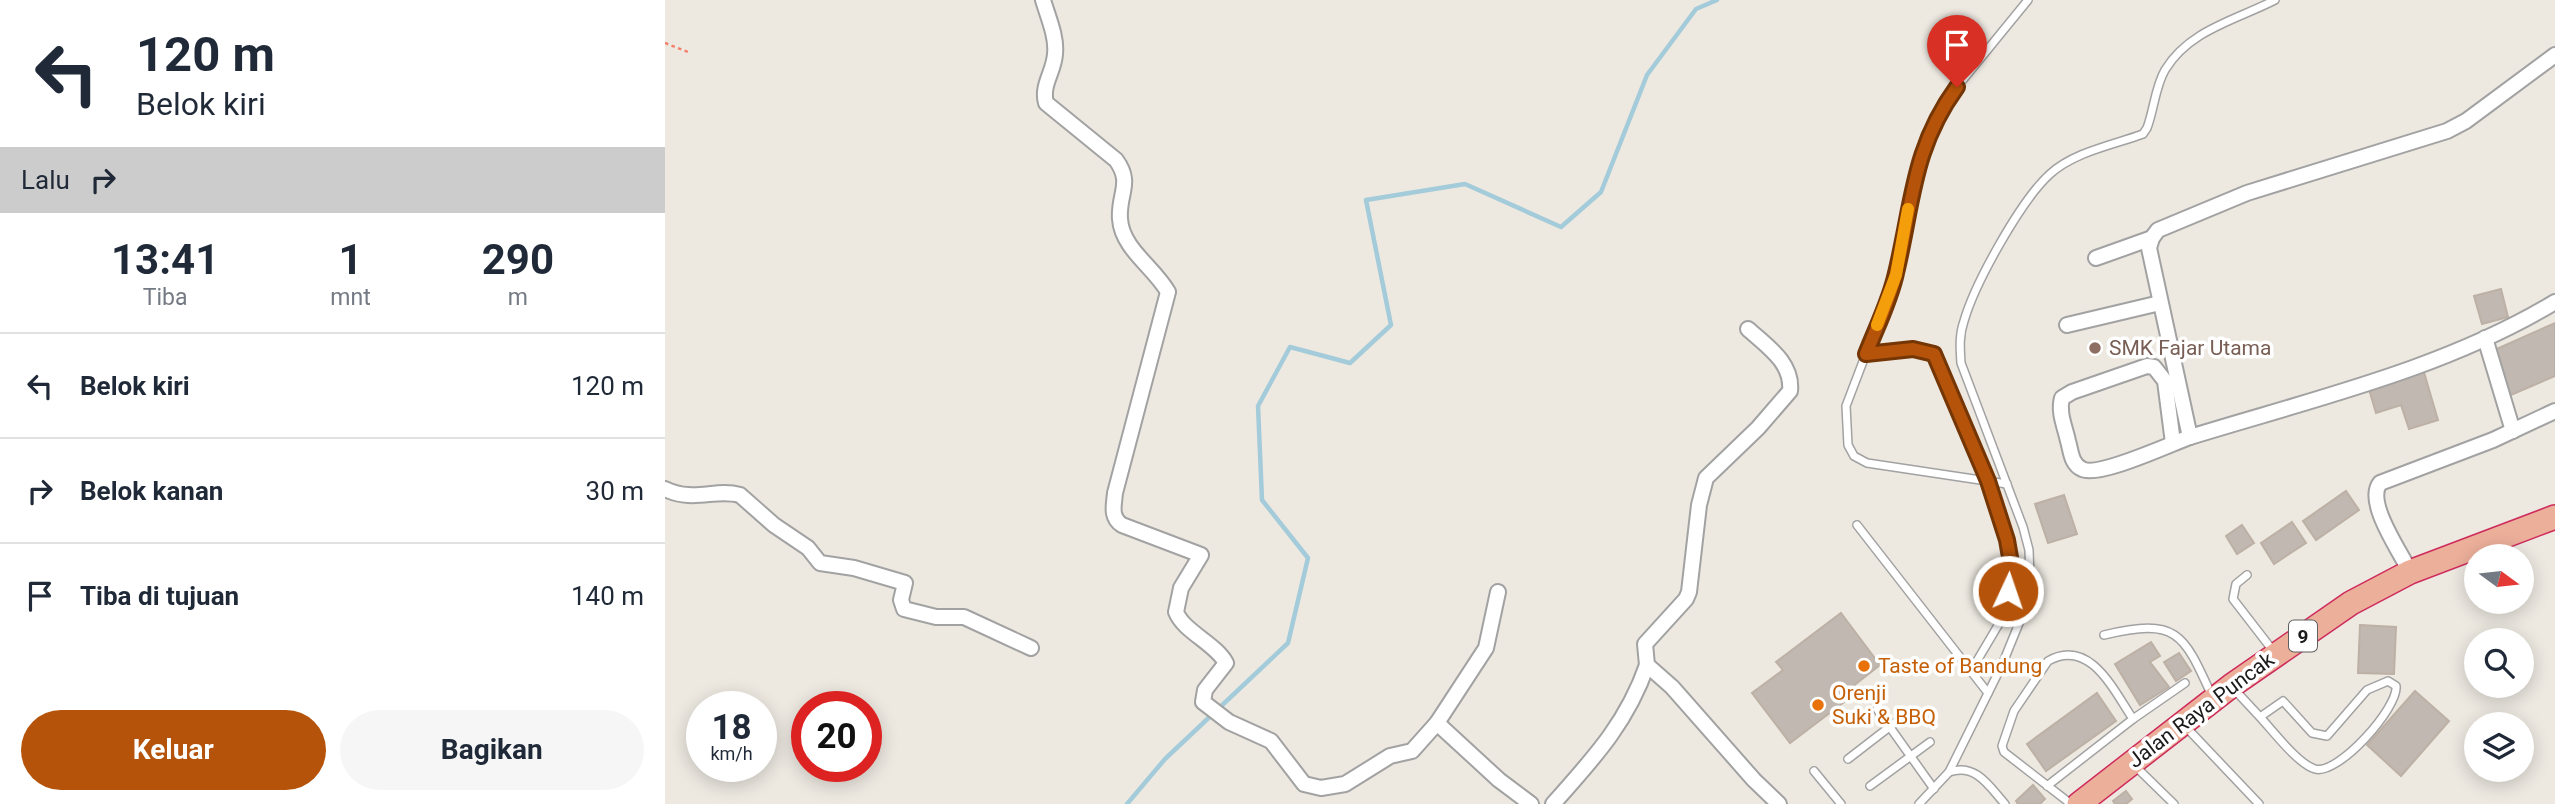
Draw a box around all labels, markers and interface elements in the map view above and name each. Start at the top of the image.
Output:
pin [1927,15,1987,87]
text: 120 m [136,26,275,83]
icon: arrive [1938,26,1976,64]
icon: left [21,28,112,119]
text: Belok kiri [136,85,266,123]
icon: right [84,161,122,199]
text: Lalu [21,165,70,195]
text: 13:41 [111,235,219,284]
text: 1 [338,235,363,284]
text: 290 [482,235,554,284]
text: Tiba [143,284,188,311]
text: mnt [330,284,371,311]
text: m [508,284,528,311]
place label: SMK Fajar Utama [2109,336,2271,360]
marker: SMK Fajar Utama [2087,340,2103,356]
icon: left [21,367,59,405]
text: Belok kiri [80,371,190,401]
text: 120 m [571,371,644,401]
icon: right [21,472,59,510]
text: Belok kanan [80,476,223,506]
text: 30 m [586,476,644,506]
north arrow [2464,544,2534,614]
map controls [2464,544,2534,782]
position arrow [1971,554,2045,628]
icon: arrive [21,577,59,615]
text: Tiba di tujuan [80,581,239,611]
text: 140 m [571,581,644,611]
road number: 9 [2289,621,2317,652]
button: search [2464,628,2534,698]
street label: Jalan Raya Puncak [2123,647,2279,773]
place label: Taste of Bandung [1878,654,2042,678]
marker: Taste of Bandung [1856,658,1872,674]
place label: Orenji Suki & BBQ [1832,681,1936,729]
speed limit sign: 20 [791,691,882,782]
marker: Orenji Suki & BBQ [1810,697,1826,713]
text: 18 [711,707,752,748]
button: Keluar [21,710,326,790]
button: Bagikan [340,710,644,790]
button: layers [2464,712,2534,782]
text: km/h [710,743,753,764]

